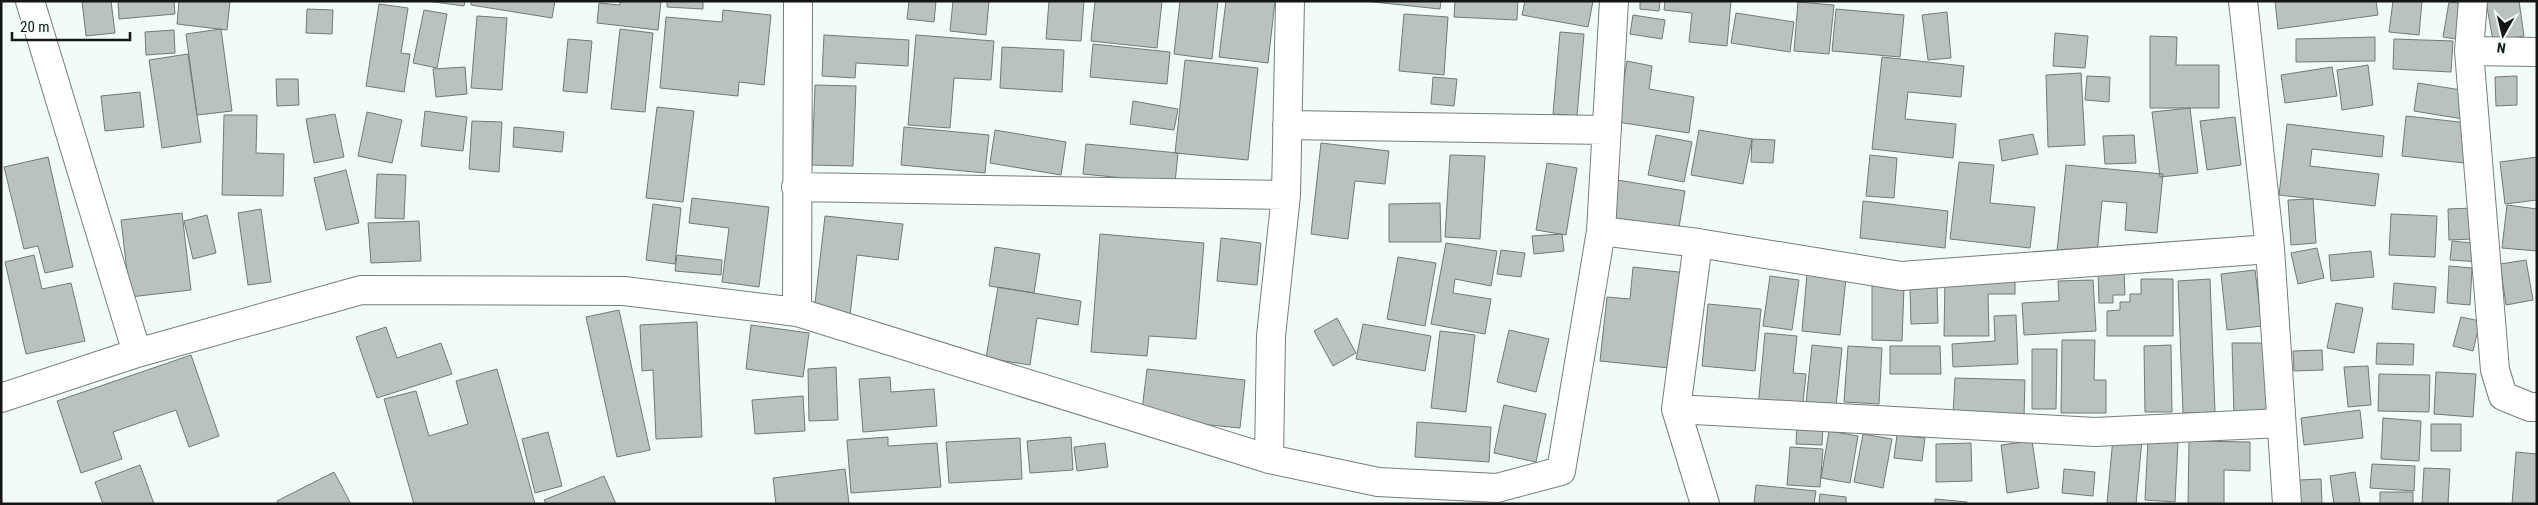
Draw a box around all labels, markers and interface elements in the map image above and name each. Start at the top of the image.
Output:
scale bar [12,10,130,42]
north arrow [2478,10,2528,60]
text: 20 m [20,18,50,36]
text: N [2496,39,2507,56]

